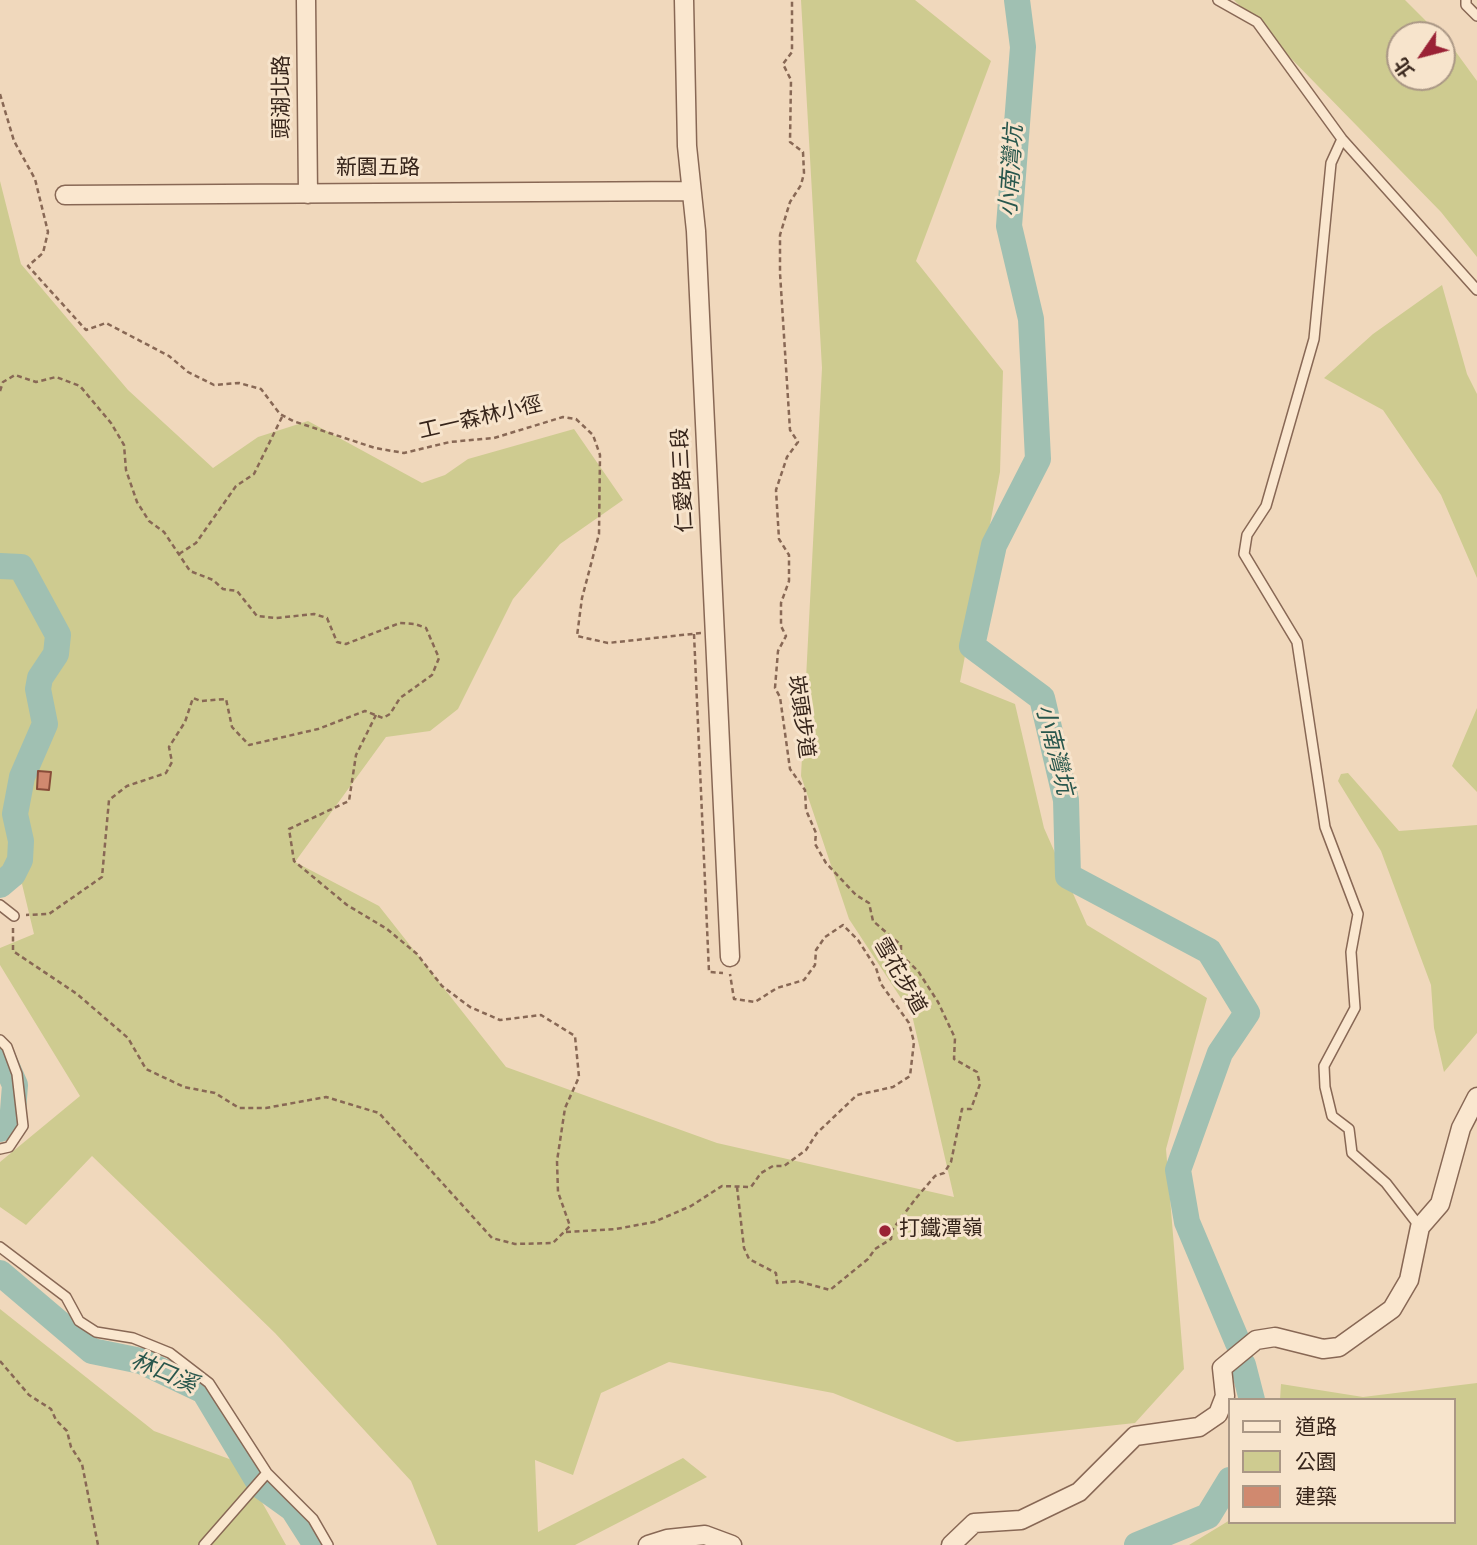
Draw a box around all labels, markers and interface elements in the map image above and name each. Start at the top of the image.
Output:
north arrow [1386,21,1456,91]
text: 北 [1388,51,1422,83]
street label: 頭湖北路 [271,55,297,139]
water label: 小南灣坑 [997,124,1031,218]
street label: 新園五路 [336,157,420,183]
street label: 工一森林小徑 [417,394,545,446]
street label: 仁愛路三段 [670,427,700,533]
street label: 崁頭步道 [781,674,817,760]
water label: 小南灣坑 [1027,702,1077,798]
street label: 雪花步道 [866,934,930,1020]
place label: 打鐵潭嶺 [899,1218,983,1244]
marker: 打鐵潭嶺 [877,1223,893,1239]
water label: 林口溪 [126,1349,200,1401]
legend [1228,1398,1456,1524]
text: 道路 [1295,1412,1337,1444]
text: 公園 [1295,1447,1337,1479]
text: 建築 [1295,1482,1337,1514]

